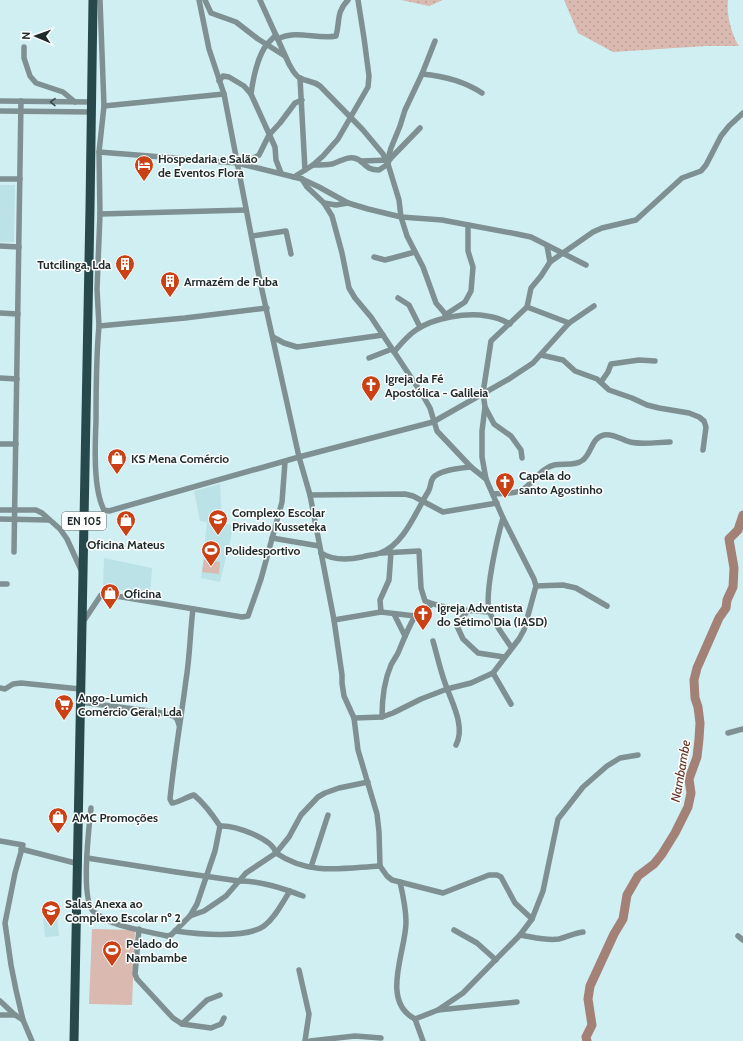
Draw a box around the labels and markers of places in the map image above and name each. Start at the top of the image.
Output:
place label: Hospedaria e Salão de Eventos Flora [158,151,258,180]
hotel icon: Hospedaria e Salão de Eventos Flora [133,154,155,182]
building icon: Tutcilinga, Lda [114,253,136,281]
place label: Tutcilinga, Lda [37,257,111,272]
building icon: Armazém de Fuba [159,270,181,298]
place label: Armazém de Fuba [184,274,278,289]
place label: Igreja da Fé Apostólica - Galileia [385,371,488,400]
church icon: Igreja da Fé Apostólica - Galileia [360,374,382,402]
shop icon: KS Mena Comércio [106,447,128,475]
place label: KS Mena Comércio [131,451,229,466]
place label: Capela do santo Agostinho [519,468,603,497]
church icon: Capela do santo Agostinho [494,471,516,499]
place label: Complexo Escolar Privado Kusseteka [232,505,326,534]
school or university icon: Complexo Escolar Privado Kusseteka [207,508,229,536]
shop icon: Oficina Mateus [115,509,137,537]
place label: Oficina Mateus [87,537,165,552]
sports icon: Polidesportivo [200,539,222,567]
place label: Polidesportivo [225,543,301,558]
shop icon: Oficina [99,582,121,610]
place label: Oficina [124,586,161,601]
place label: Igreja Adventista do Sétimo Dia (IASD) [437,600,548,629]
church icon: Igreja Adventista do Sétimo Dia (IASD) [412,603,434,631]
place label: Ango-Lumich Comércio Geral, Lda [78,690,182,719]
supermarket icon: Ango-Lumich Comércio Geral, Lda [53,693,75,721]
shop icon: AMC Promoções [47,806,69,834]
place label: AMC Promoções [72,810,158,825]
place label: Salas Anexa ao Complexo Escolar nº 2 [65,896,181,925]
school or university icon: Salas Anexa ao Complexo Escolar nº 2 [40,899,62,927]
place label: Pelado do Nambambe [126,936,187,965]
sports icon: Pelado do Nambambe [101,939,123,967]

